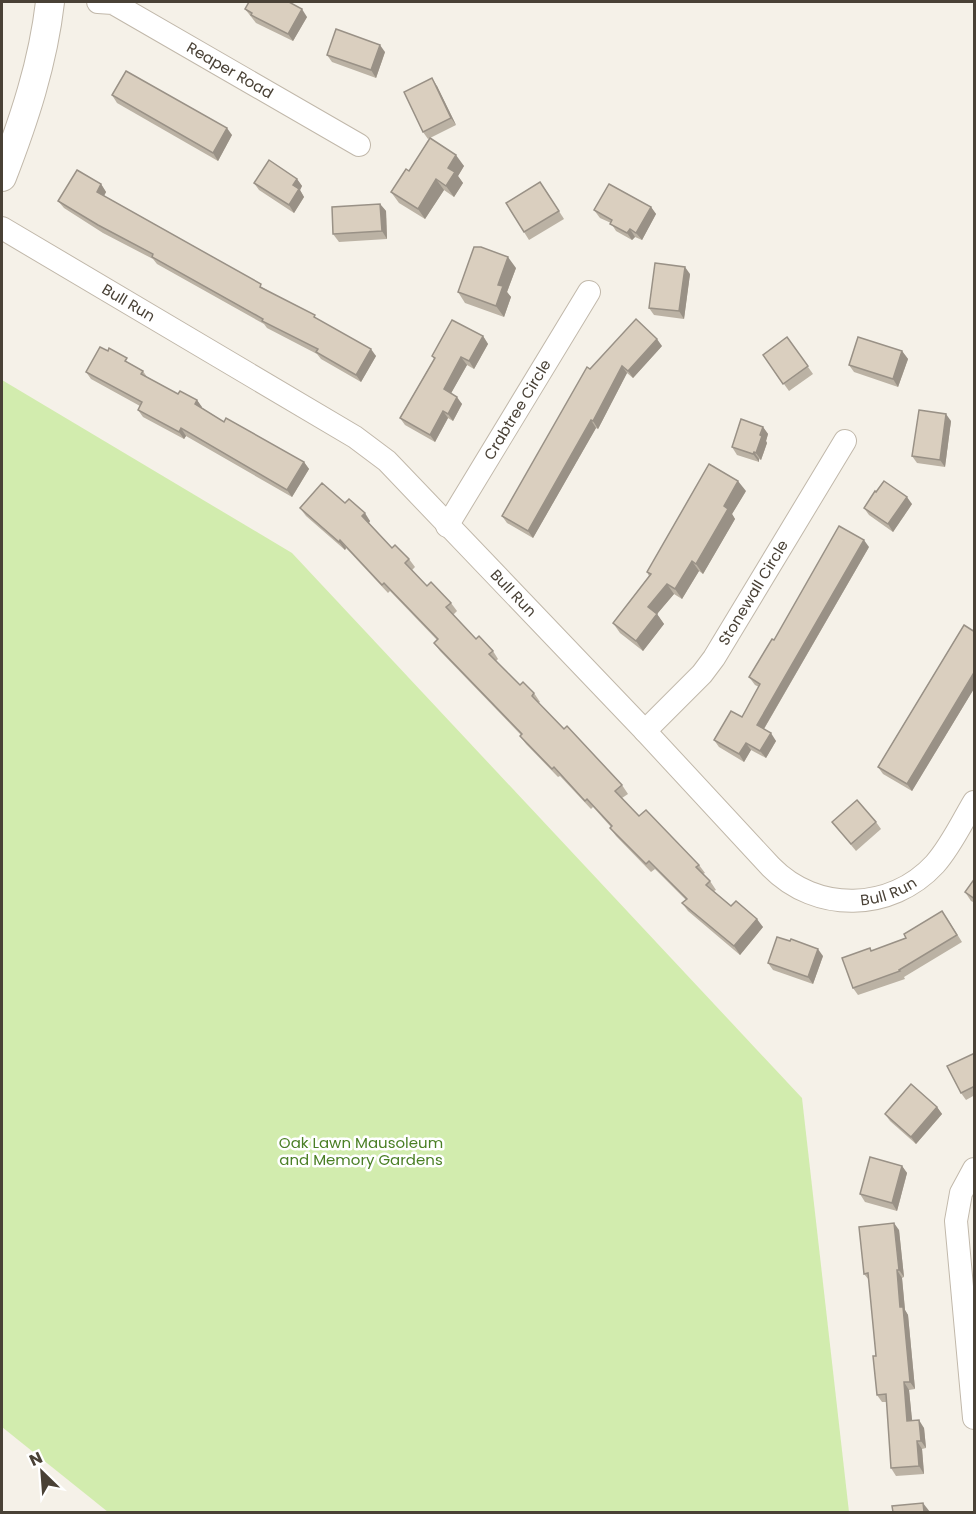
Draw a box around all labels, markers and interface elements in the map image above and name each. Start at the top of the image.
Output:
street label: Reaper Road [183,37,277,103]
street label: Bull Run [98,279,159,326]
street label: Crabtree Circle [479,355,556,464]
street label: Stonewall Circle [713,536,793,649]
street label: Bull Run [486,564,541,621]
street label: Bull Run [859,872,920,910]
park label: Oak Lawn Mausoleum and Memory Gardens [279,1132,443,1170]
north arrow [12,1442,72,1502]
text: N [26,1446,46,1472]

